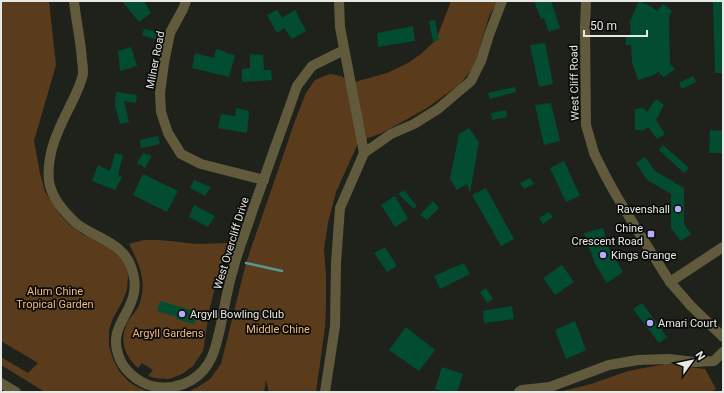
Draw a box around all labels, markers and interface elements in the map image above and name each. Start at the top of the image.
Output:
scale bar [584,12,647,38]
text: 50 m [590,19,617,33]
street label: Milner Road [144,30,167,90]
street label: West Cliff Road [567,45,582,121]
street label: West Overcliff Drive [211,195,252,291]
place label: Ravenshall [617,203,670,216]
marker: Ravenshall [673,204,683,214]
place label: Chine Crescent Road [571,222,643,248]
marker: Chine Crescent Road [646,229,656,239]
place label: Kings Grange [611,249,676,262]
marker: Kings Grange [598,250,608,260]
park label: Alum Chine Tropical Garden [16,285,94,311]
place label: Argyll Bowling Club [190,308,284,321]
marker: Argyll Bowling Club [177,309,187,319]
place label: Amari Court [658,317,717,330]
marker: Amari Court [645,318,655,328]
park label: Middle Chine [246,323,310,336]
park label: Argyll Gardens [132,327,204,340]
north arrow [672,341,712,381]
text: N [692,349,708,363]

